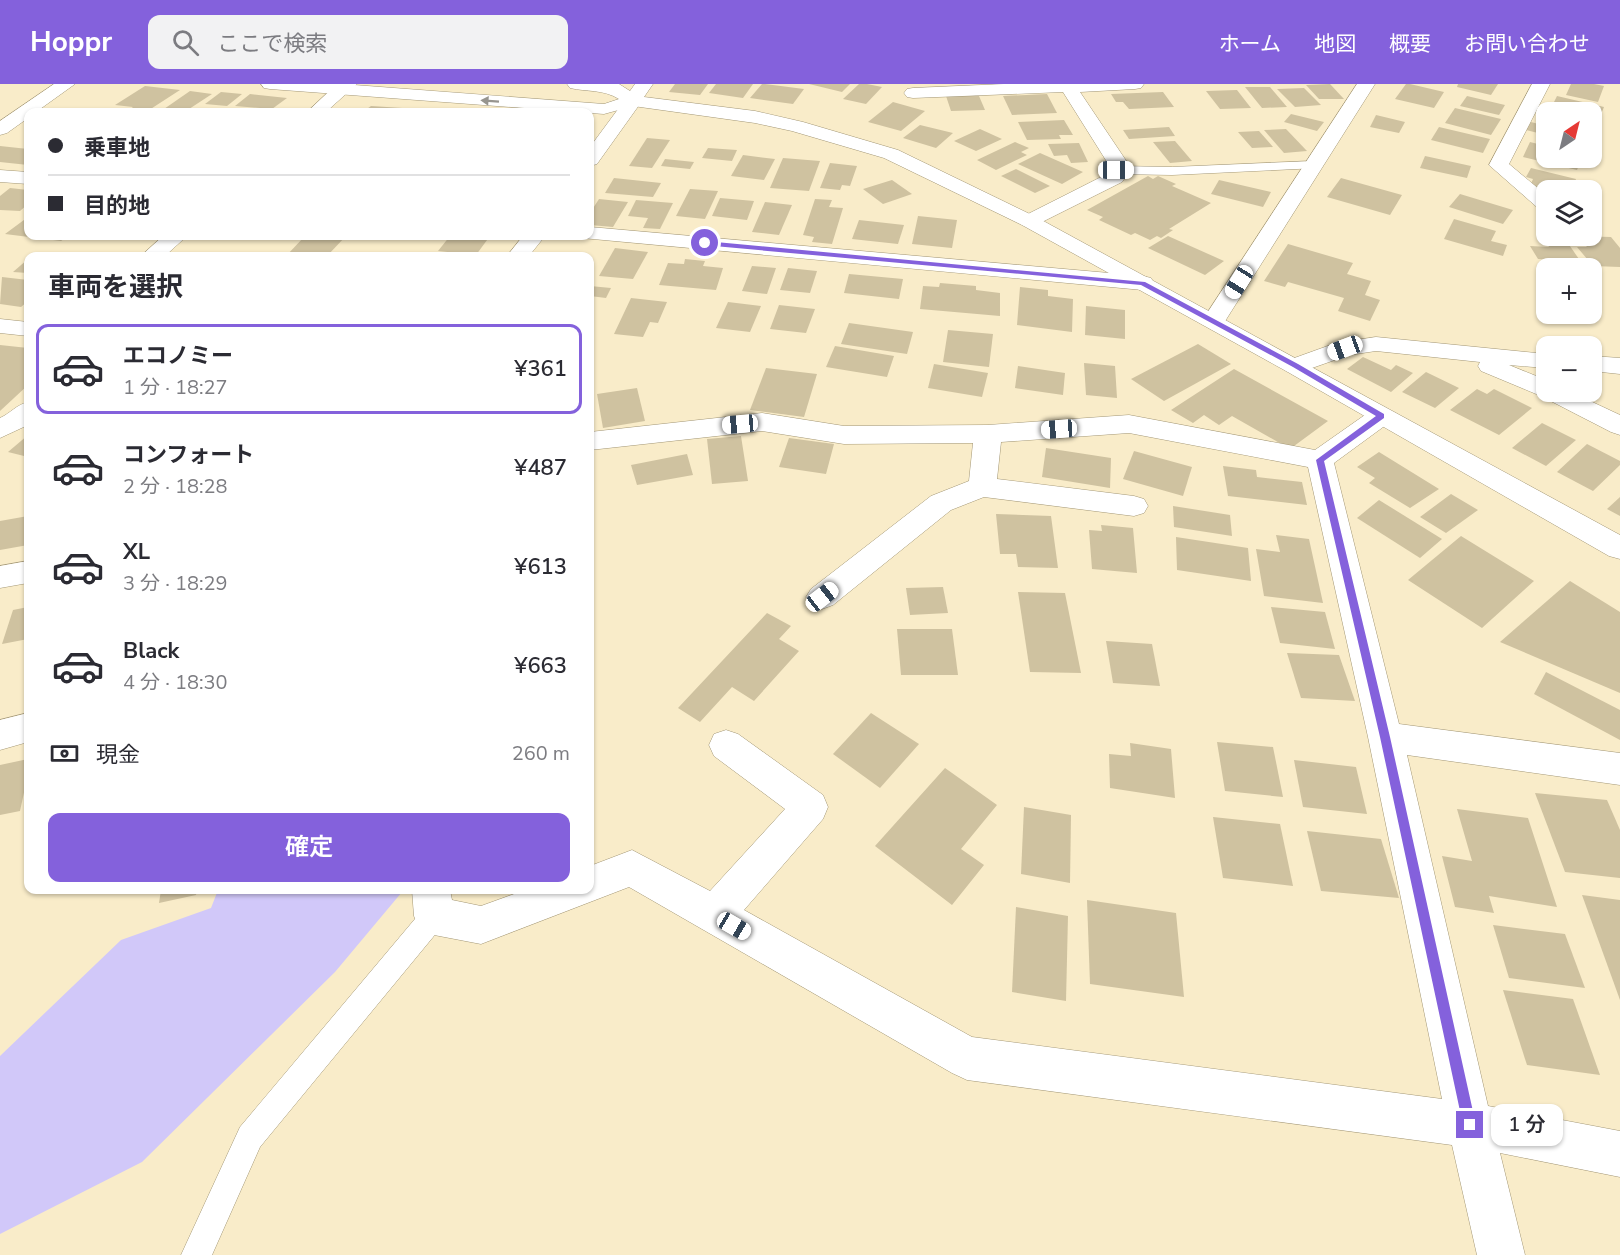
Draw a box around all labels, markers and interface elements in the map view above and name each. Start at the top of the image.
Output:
search box [148,15,568,69]
text: Hoppr [30,23,112,61]
icon: search [169,26,202,59]
text: ここで検索 [217,29,327,59]
text: ホーム [1219,30,1281,58]
text: 地図 [1314,30,1356,58]
text: 概要 [1389,30,1431,58]
text: お問い合わせ [1464,30,1590,58]
one-way arrow [480,96,499,106]
north arrow [1536,102,1602,168]
map controls [1536,102,1602,402]
text: 乗車地 [84,133,150,163]
car [1098,161,1134,179]
button: layers [1536,180,1602,246]
text: 目的地 [84,191,150,221]
route start [691,229,718,256]
button: + [1536,258,1602,324]
car [1222,262,1256,302]
text: 車両を選択 [48,269,183,306]
car [1325,333,1365,363]
button: − [1536,336,1602,402]
text: エコノミー [123,341,233,371]
icon: car [51,342,105,396]
text: ¥361 [514,354,567,384]
text: 1 分 · 18:27 [123,374,228,401]
car [721,413,759,435]
car [1040,419,1078,439]
text: コンフォート [123,440,254,470]
icon: car [51,441,105,495]
text: ¥487 [514,453,567,483]
text: 2 分 · 18:28 [123,473,228,500]
text: XL [123,537,150,567]
icon: car [51,540,105,594]
text: ¥613 [514,552,567,582]
text: 3 分 · 18:29 [123,570,228,597]
car [802,579,842,615]
text: Black [123,636,179,666]
icon: car [51,639,105,693]
text: ¥663 [514,651,567,681]
text: 4 分 · 18:30 [123,669,228,696]
icon: cash [48,737,81,770]
text: 現金 [96,740,140,770]
text: 260 m [512,740,570,767]
button: 確定 [48,813,570,882]
car [714,909,754,943]
callout: 1 分 [1491,1104,1563,1146]
route end [1456,1111,1483,1138]
text: 1 分 [1508,1111,1546,1138]

